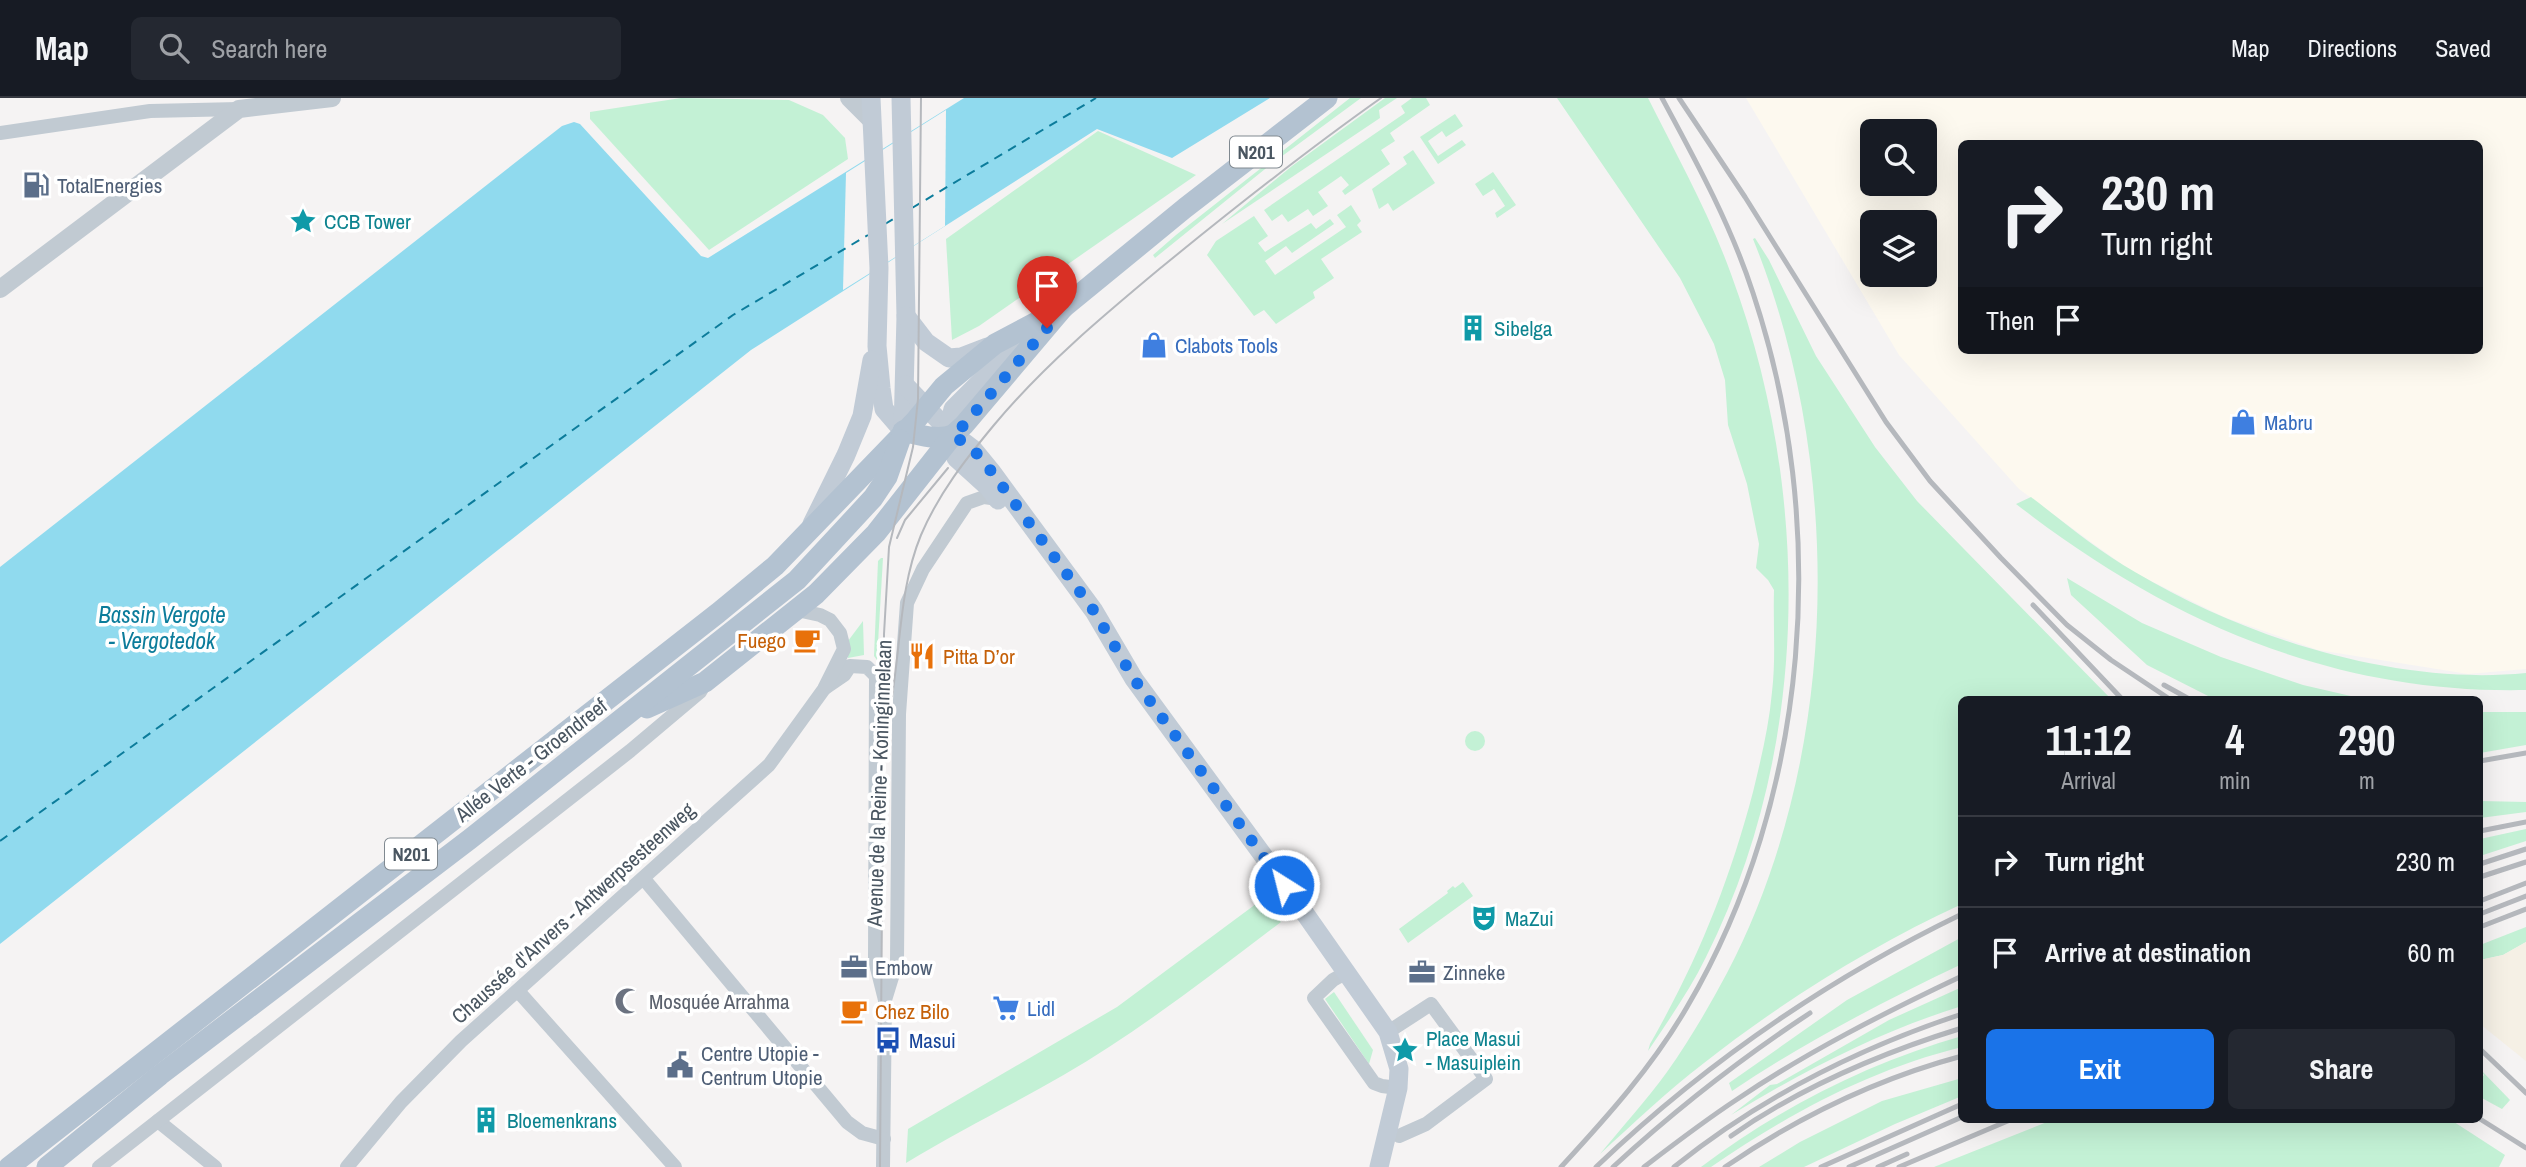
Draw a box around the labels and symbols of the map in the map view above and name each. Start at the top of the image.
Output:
road number: N201 [1230,136,1282,168]
fuel station icon: TotalEnergies [21,170,51,200]
place label: TotalEnergies [57,171,162,200]
place icon: CCB Tower [288,206,318,236]
place label: CCB Tower [324,207,411,236]
pin [1017,256,1077,328]
building icon: Sibelga [1458,313,1488,343]
place label: Sibelga [1494,314,1553,343]
shop icon: Clabots Tools [1139,330,1169,360]
place label: Clabots Tools [1175,331,1278,360]
shop icon: Mabru [2228,407,2258,437]
place label: Mabru [2264,408,2313,437]
water label: Bassin Vergote - Vergotedok [98,599,226,656]
cafe icon: Fuego [792,625,822,655]
place label: Fuego [737,626,786,655]
street label: Avenue de la Reine - Koninginnelaan [859,639,898,928]
restaurant icon: Pitta D’or [907,641,937,671]
place label: Pitta D’or [943,642,1015,671]
street label: Allée Verte - Groendreef [448,691,613,829]
street label: Chaussée d'Anvers - Antwerpsesteenweg [445,795,701,1030]
road number: N201 [385,838,437,870]
position arrow [1247,848,1321,922]
theatre icon: MaZui [1469,903,1499,933]
place label: MaZui [1505,904,1554,933]
office icon: Embow [839,952,869,982]
place label: Embow [875,953,933,982]
office icon: Zinneke [1407,957,1437,987]
place label: Zinneke [1443,958,1505,987]
mosque icon: Mosquée Arrahma [613,986,643,1016]
place label: Mosquée Arrahma [649,987,790,1016]
supermarket icon: Lidl [991,993,1021,1023]
place label: Lidl [1027,994,1055,1023]
cafe icon: Chez Bilo [839,996,869,1026]
place label: Chez Bilo [875,997,950,1026]
place label: Place Masui - Masuiplein [1426,1024,1521,1077]
bus stop icon: Masui [873,1025,903,1055]
place label: Masui [909,1026,956,1055]
place icon: Place Masui - Masuiplein [1390,1035,1420,1065]
place label: Centre Utopie - Centrum Utopie [701,1039,823,1092]
public building icon: Centre Utopie - Centrum Utopie [665,1050,695,1080]
building icon: Bloemenkrans [471,1105,501,1135]
place label: Bloemenkrans [507,1106,617,1135]

